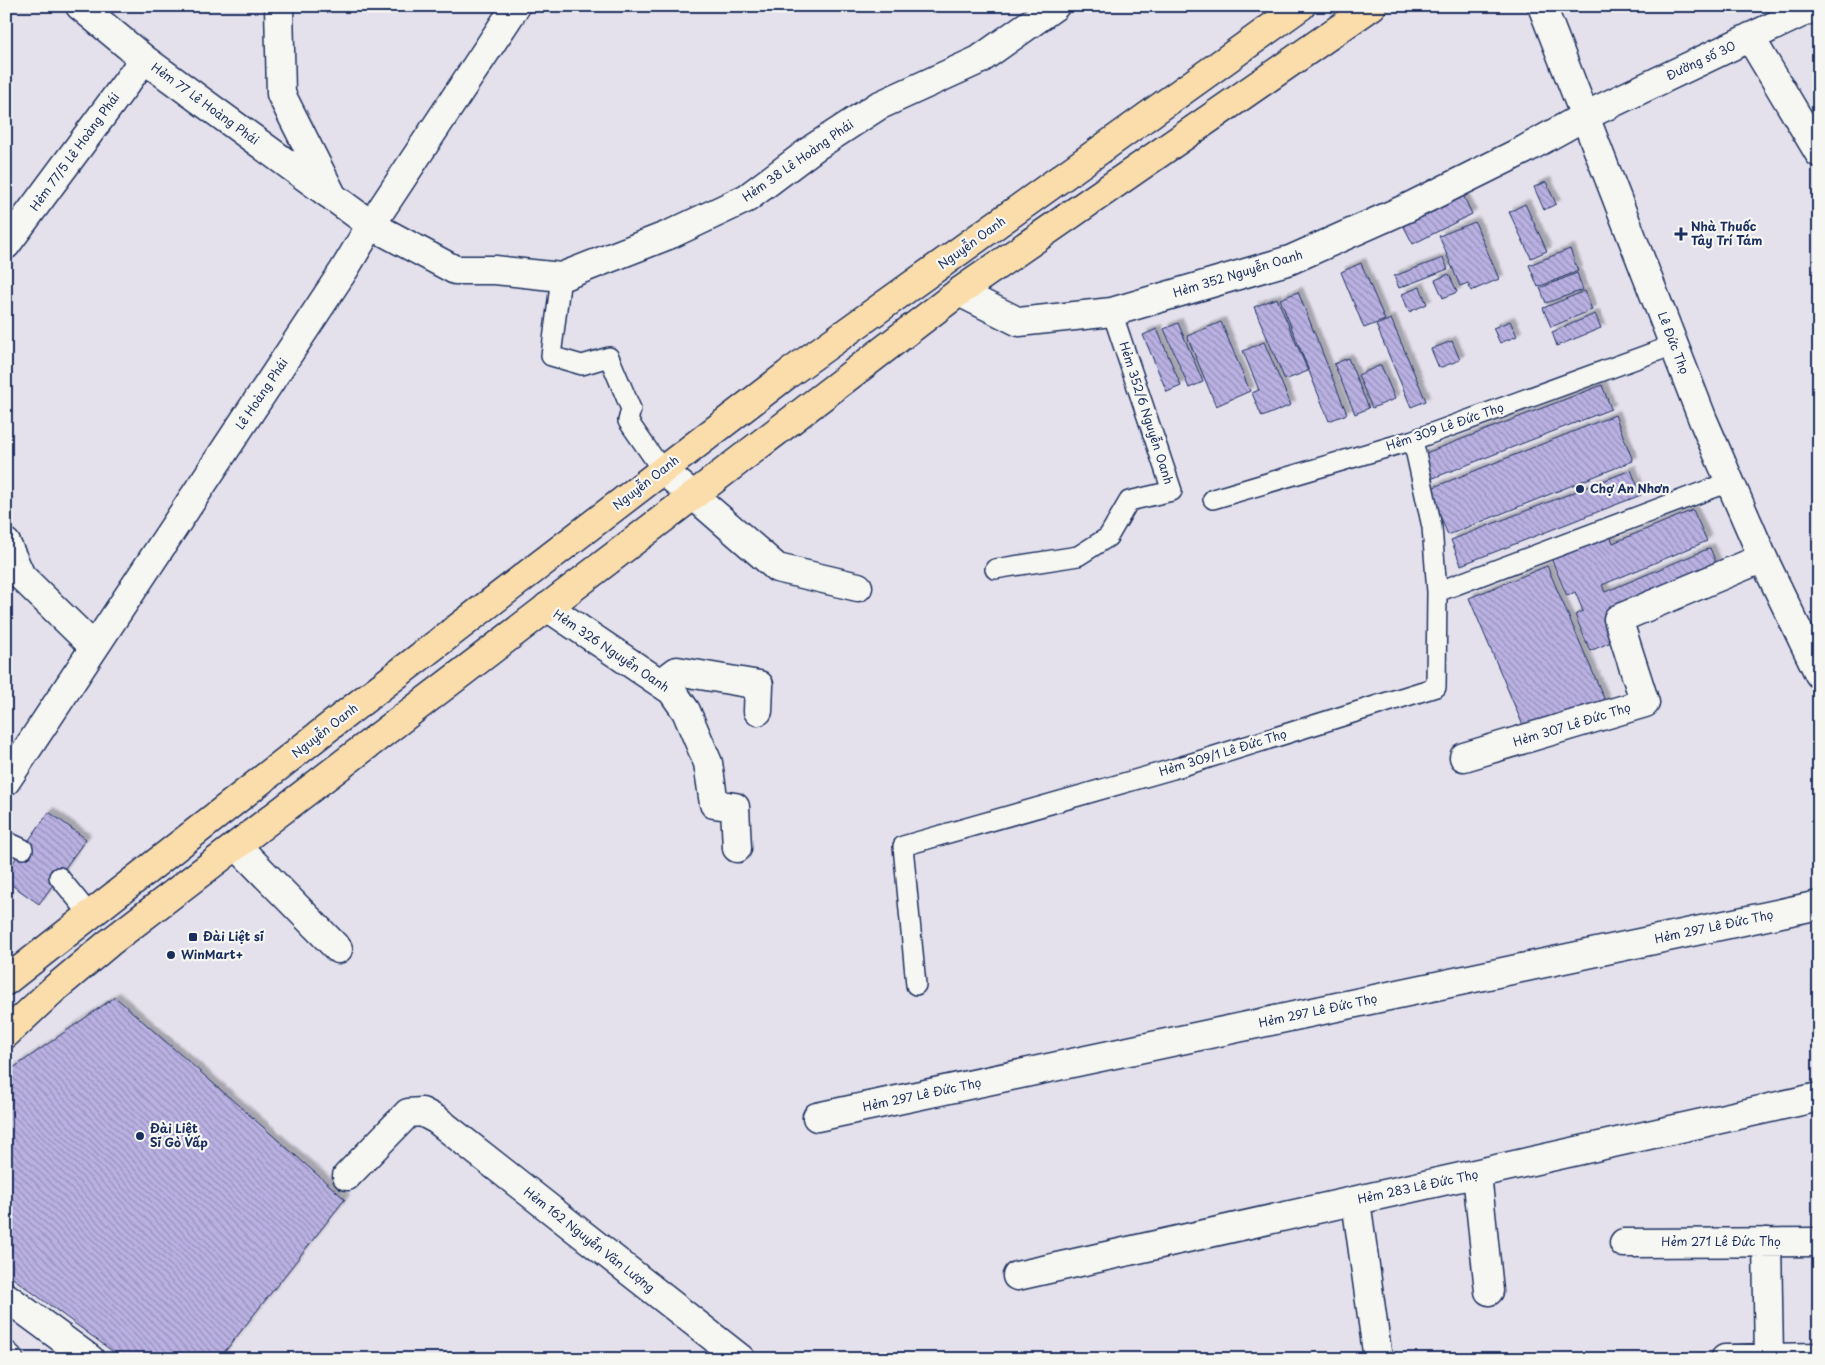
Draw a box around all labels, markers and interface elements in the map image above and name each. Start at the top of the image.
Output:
street label: Đường số 30 [1663,36,1738,84]
street label: Hẻm 77 Lê Hoàng Phái [148,58,263,149]
street label: Hẻm 77/5 Lê Hoàng Phái [25,89,123,214]
street label: Hẻm 38 Lê Hoàng Phái [738,115,857,205]
street label: Nguyễn Oanh [934,212,1009,273]
place label: Nhà Thuốc Tây Trí Tám [1691,217,1762,249]
marker: Nhà Thuốc Tây Trí Tám [1675,228,1687,240]
street label: Hẻm 352 Nguyễn Oanh [1171,245,1305,301]
street label: Lê Đức Thọ [1654,309,1694,377]
street label: Hẻm 352/6 Nguyễn Oanh [1115,339,1179,486]
street label: Lê Hoàng Phái [231,354,292,433]
street label: Hẻm 309 Lê Đức Thọ [1383,397,1506,455]
street label: Nguyễn Oanh [609,451,682,514]
place label: Chợ An Nhơn [1590,479,1669,497]
marker: Chợ An Nhơn [1574,483,1586,495]
street label: Hẻm 326 Nguyễn Oanh [550,605,673,696]
street label: Hẻm 307 Lê Đức Thọ [1511,698,1633,750]
street label: Nguyễn Oanh [288,699,361,762]
street label: Hẻm 309/1 Lê Đức Thọ [1157,724,1289,780]
street label: Hẻm 297 Lê Đức Thọ [1653,905,1775,947]
place label: Đài Liệt sĩ [203,927,264,945]
marker: Đài Liệt sĩ [187,931,199,943]
place label: WinMart+ [181,945,243,963]
marker: WinMart+ [165,949,177,961]
street label: Hẻm 297 Lê Đức Thọ [1257,989,1379,1031]
street label: Hẻm 297 Lê Đức Thọ [861,1073,983,1115]
place label: Đài Liệt Sĩ Gò Vấp [150,1119,208,1151]
marker: Đài Liệt Sĩ Gò Vấp [134,1130,146,1142]
street label: Hẻm 283 Lê Đức Thọ [1356,1164,1480,1208]
street label: Hẻm 162 Nguyễn Văn Lượng [520,1182,659,1296]
street label: Hẻm 271 Lê Đức Thọ [1661,1232,1781,1250]

